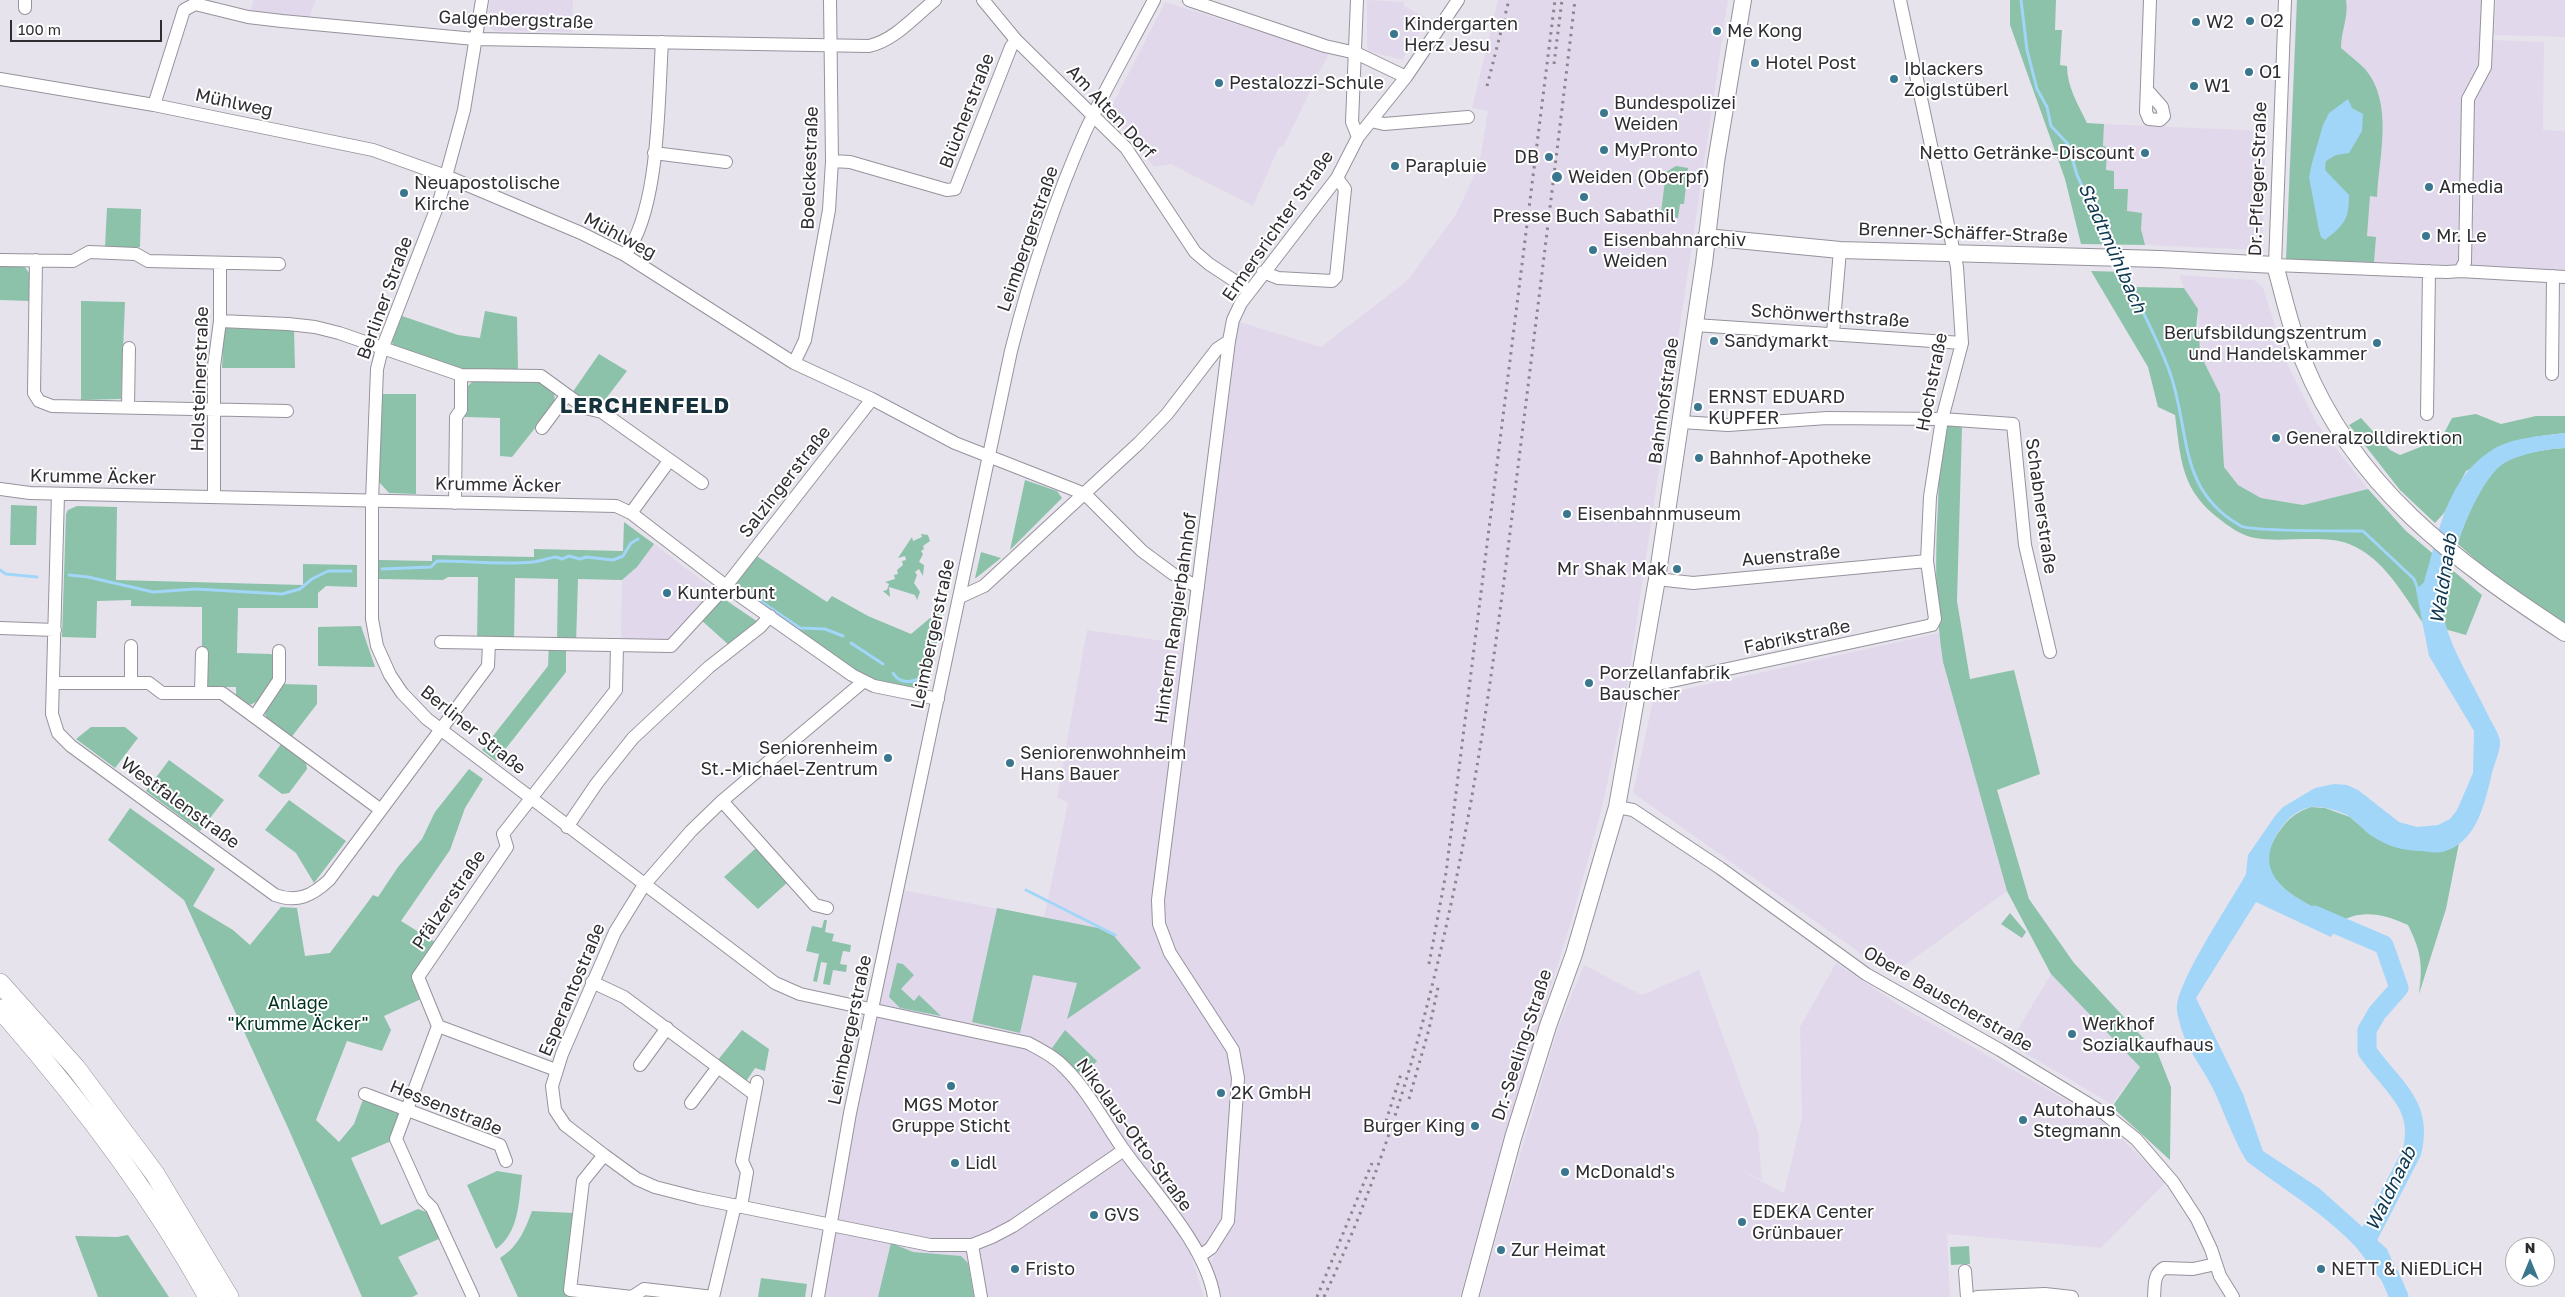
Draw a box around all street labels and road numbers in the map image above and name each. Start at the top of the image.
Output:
street label: Galgenbergstraße [438,7,594,33]
street label: Blücherstraße [935,50,999,172]
street label: Am Alten Dorf [1062,61,1160,163]
street label: Mühlweg [193,84,275,122]
street label: Dr.-Pfleger-Straße [2245,101,2271,257]
street label: Boelckestraße [797,106,823,230]
street label: Ermersrichter Straße [1218,147,1338,305]
street label: Leimbergerstraße [993,163,1063,315]
street label: Mühlweg [580,208,660,264]
street label: Brenner-Schäffer-Straße [1858,219,2068,247]
street label: Berliner Straße [353,234,417,362]
street label: Schönwerthstraße [1750,300,1910,332]
street label: Holsteinerstraße [187,306,213,452]
street label: Hochstraße [1912,331,1952,433]
street label: Bahnhofstraße [1644,336,1684,466]
street label: Salzingerstraße [735,422,835,542]
street label: Schabnerstraße [2021,437,2061,575]
street label: Krumme Äcker [30,465,156,489]
street label: Krumme Äcker [435,473,561,497]
street label: Hinterm Rangierbahnhof [1150,511,1202,725]
street label: Auenstraße [1741,541,1841,571]
street label: Leimbergerstraße [907,557,959,711]
street label: Fabrikstraße [1742,615,1852,659]
street label: Berliner Straße [416,681,530,779]
street label: Westfalenstraße [116,753,244,853]
street label: Pfälzerstraße [408,846,490,954]
street label: Esperantostraße [534,920,610,1060]
street label: Obere Bauscherstraße [1859,942,2037,1056]
street label: Leimbergerstraße [824,953,876,1107]
street label: Dr.-Seeling-Straße [1487,967,1557,1123]
street label: Nikolaus-Otto-Straße [1071,1054,1197,1216]
street label: Hessenstraße [387,1076,505,1140]

